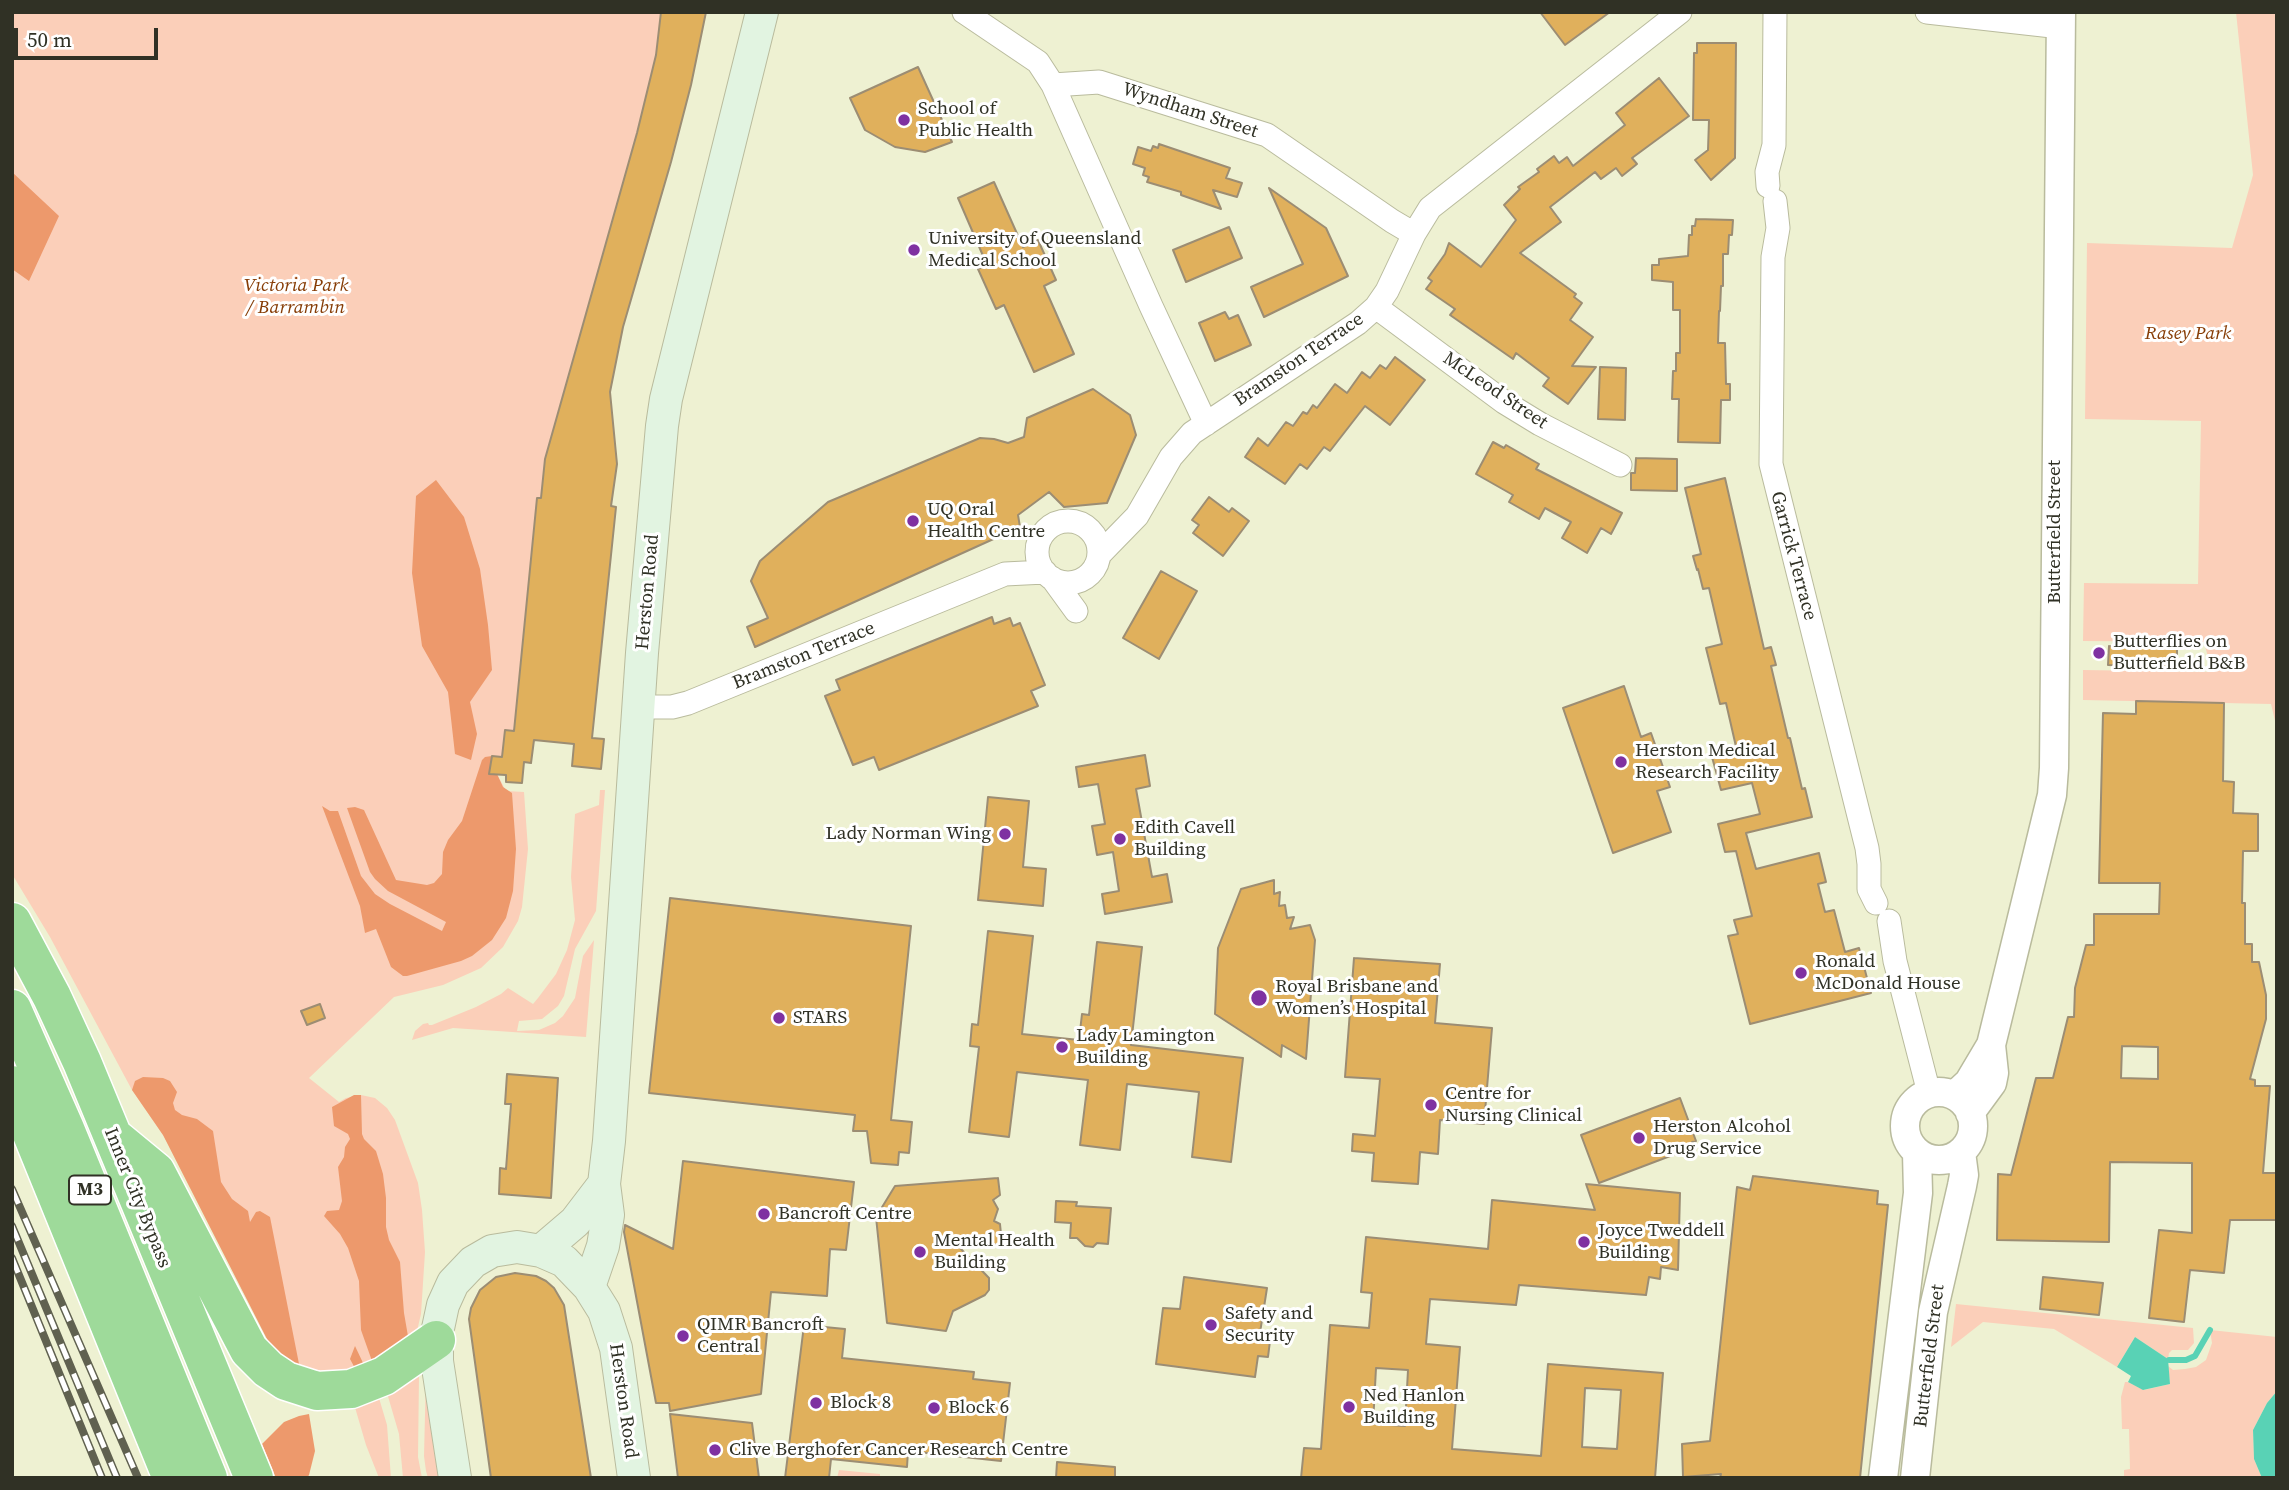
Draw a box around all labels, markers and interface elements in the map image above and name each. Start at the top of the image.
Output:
scale bar [18,14,161,58]
text: 50 m [27,25,72,54]
street label: Wyndham Street [1119,78,1261,144]
place label: School of Public Health [918,98,1033,142]
marker: School of Public Health [896,112,912,128]
place label: University of Queensland Medical School [928,228,1141,272]
marker: University of Queensland Medical School [906,242,922,258]
park label: Victoria Park / Barrambin [244,275,348,319]
street label: Bramston Terrace [1230,308,1368,412]
park label: Rasey Park [2145,323,2231,345]
street label: McLeod Street [1438,348,1552,434]
street label: Butterfield Street [2044,460,2066,604]
street label: Garrick Terrace [1765,489,1821,623]
place label: UQ Oral Health Centre [927,499,1045,543]
marker: UQ Oral Health Centre [905,513,921,529]
street label: Herston Road [632,533,664,651]
street label: Bramston Terrace [729,617,879,695]
place label: Butterflies on Butterfield B&B [2113,631,2245,675]
marker: Butterflies on Butterfield B&B [2091,645,2107,661]
place label: Herston Medical Research Facility [1635,740,1779,784]
marker: Herston Medical Research Facility [1613,754,1629,770]
place label: Edith Cavell Building [1134,817,1235,861]
place label: Lady Norman Wing [826,823,991,845]
marker: Lady Norman Wing [997,826,1013,842]
marker: Edith Cavell Building [1112,831,1128,847]
place label: Ronald McDonald House [1815,951,1961,995]
marker: Ronald McDonald House [1793,965,1809,981]
place label: Royal Brisbane and Women’s Hospital [1275,976,1438,1020]
marker: Royal Brisbane and Women’s Hospital [1249,988,1269,1008]
place label: STARS [793,1007,847,1029]
marker: STARS [771,1010,787,1026]
place label: Lady Lamington Building [1076,1025,1215,1069]
marker: Lady Lamington Building [1054,1039,1070,1055]
place label: Centre for Nursing Clinical [1445,1083,1582,1127]
marker: Centre for Nursing Clinical [1423,1097,1439,1113]
place label: Herston Alcohol Drug Service [1653,1116,1791,1160]
street label: Inner City Bypass [99,1125,175,1271]
marker: Herston Alcohol Drug Service [1631,1130,1647,1146]
road number: M3 [69,1176,111,1204]
place label: Bancroft Centre [778,1203,912,1225]
marker: Bancroft Centre [756,1206,772,1222]
place label: Joyce Tweddell Building [1598,1220,1725,1264]
place label: Mental Health Building [934,1230,1055,1274]
marker: Joyce Tweddell Building [1576,1234,1592,1250]
marker: Mental Health Building [912,1244,928,1260]
street label: Butterfield Street [1910,1283,1950,1429]
place label: Safety and Security [1225,1303,1313,1347]
place label: QIMR Bancroft Central [697,1314,824,1358]
marker: Safety and Security [1203,1317,1219,1333]
marker: QIMR Bancroft Central [675,1328,691,1344]
street label: Herston Road [604,1342,642,1460]
place label: Ned Hanlon Building [1363,1385,1465,1429]
place label: Block 8 [830,1392,891,1414]
marker: Block 8 [808,1395,824,1411]
place label: Block 6 [948,1397,1009,1419]
marker: Ned Hanlon Building [1341,1399,1357,1415]
marker: Block 6 [926,1400,942,1416]
place label: Clive Berghofer Cancer Research Centre [729,1439,1068,1461]
marker: Clive Berghofer Cancer Research Centre [707,1442,723,1458]

